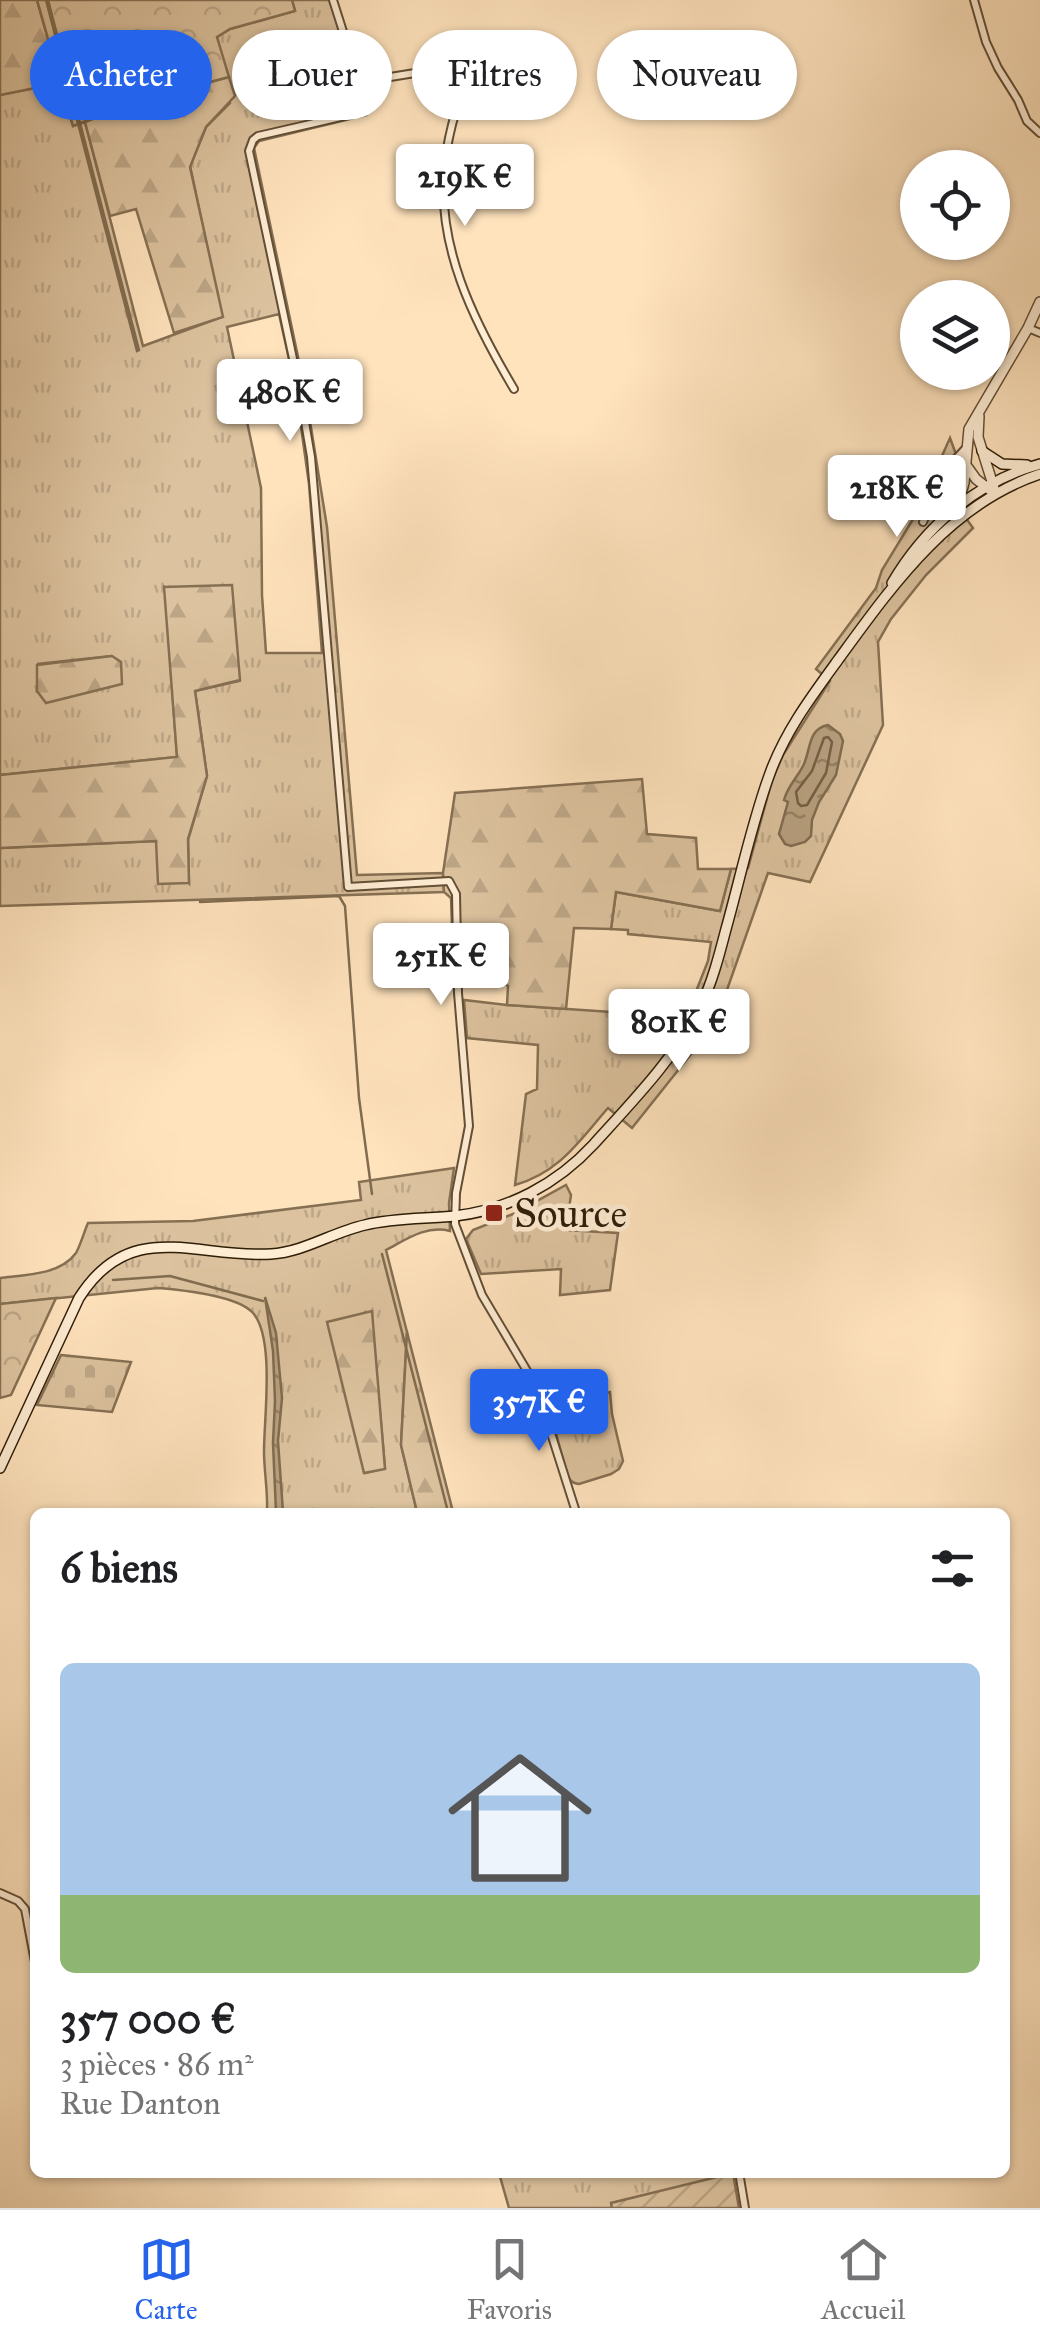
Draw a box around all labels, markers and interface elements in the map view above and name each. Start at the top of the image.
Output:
chip: Acheter [30,30,212,120]
chip: Louer [232,30,392,120]
chip: Filtres [412,30,577,120]
chip: Nouveau [597,30,797,120]
pin: 219K € [384,144,546,229]
map controls [900,150,1010,390]
button: locate [900,150,1010,260]
text: 219K € [418,157,512,196]
button: layers [900,280,1010,390]
pin: 480K € [209,359,371,444]
text: 480K € [239,372,341,411]
pin: 218K € [816,455,978,540]
text: 218K € [850,468,944,507]
pin: 251K € [360,923,522,1008]
text: 251K € [395,936,487,975]
pin: 801K € [598,989,760,1074]
text: 801K € [631,1002,728,1041]
place label: Source [514,1189,627,1238]
marker: Source [483,1202,505,1224]
pin: 357K € [458,1369,620,1454]
text: 357K € [492,1382,586,1421]
icon: filters [925,1541,980,1596]
text: 6 biens [60,1542,178,1594]
icon: home [430,1728,610,1908]
text: 357 000 € [60,1993,236,2045]
text: 3 pièces · 86 m² [60,2045,253,2084]
text: Rue Danton [60,2084,220,2123]
tab: Carte [135,2232,198,2327]
tab: Favoris [467,2232,552,2327]
tab: Accueil [821,2232,905,2327]

